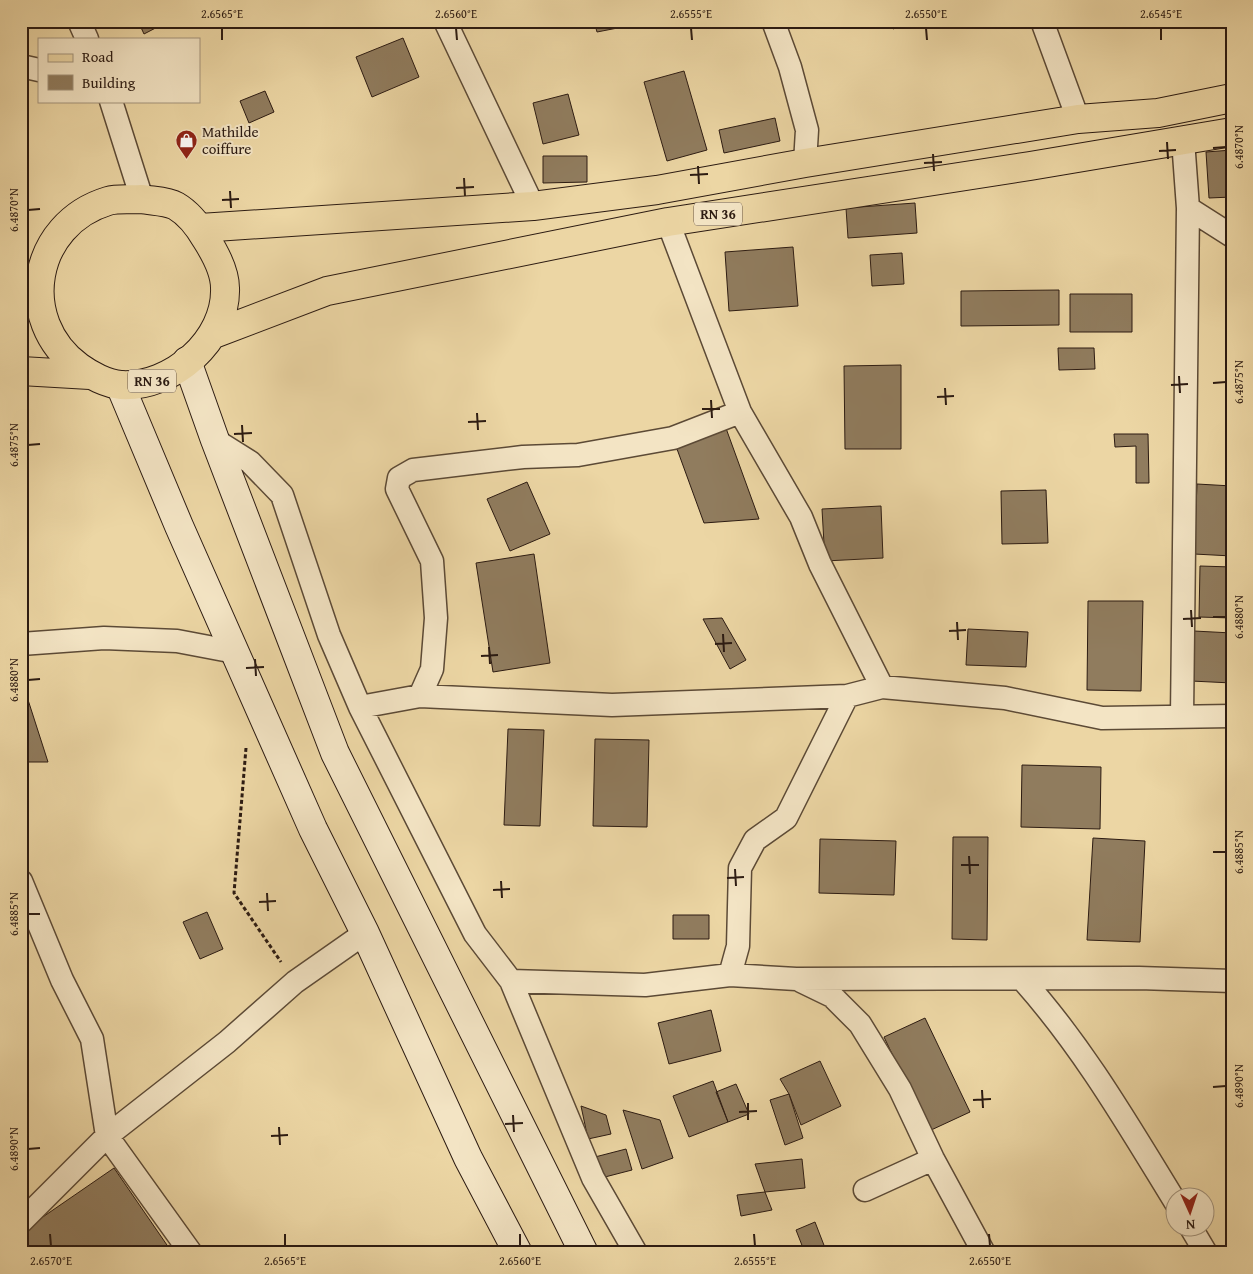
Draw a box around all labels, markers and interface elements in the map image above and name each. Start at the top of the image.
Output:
text: 2.6565°E [201,5,243,22]
text: 2.6560°E [435,5,477,22]
text: 2.6555°E [670,5,712,22]
text: 2.6550°E [905,5,947,22]
text: 2.6545°E [1140,5,1182,22]
legend [38,38,200,102]
text: Road [82,46,113,67]
text: Building [82,72,136,93]
place label: Mathilde coiffure [202,121,259,159]
text: 6.4870°N [1230,125,1247,169]
shop icon: Mathilde coiffure [174,128,198,159]
text: 6.4870°N [5,188,22,232]
road number: RN 36 [694,202,742,225]
text: 6.4875°N [1230,360,1247,404]
road number: RN 36 [128,370,176,392]
text: 6.4875°N [5,423,22,467]
text: 6.4880°N [1230,595,1247,639]
text: 6.4880°N [5,658,22,702]
text: 6.4885°N [1230,830,1247,874]
text: 6.4885°N [5,892,22,936]
text: 6.4890°N [1230,1064,1247,1108]
text: 6.4890°N [5,1127,22,1171]
north arrow [1166,1186,1216,1236]
text: N [1185,1215,1196,1235]
text: 2.6570°E [30,1252,72,1269]
text: 2.6565°E [264,1252,306,1269]
text: 2.6560°E [499,1252,541,1269]
text: 2.6555°E [734,1252,776,1269]
text: 2.6550°E [969,1252,1011,1269]

